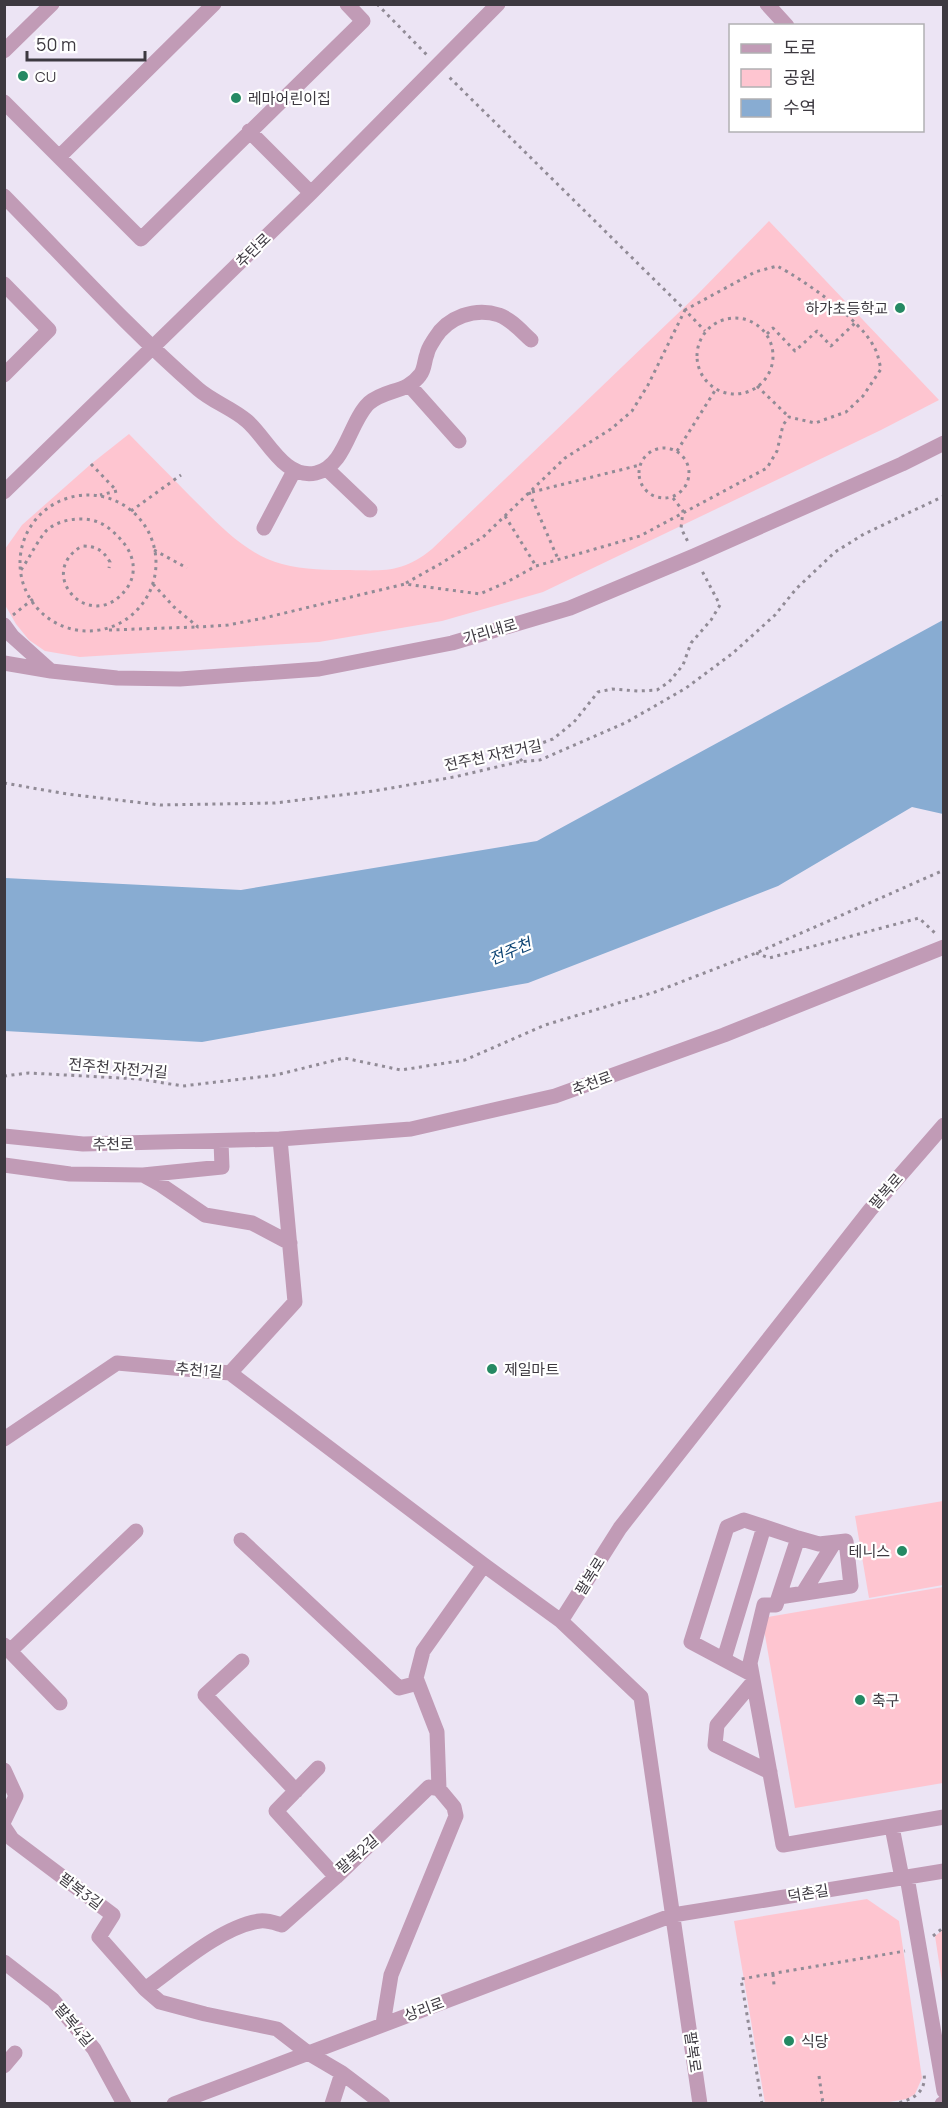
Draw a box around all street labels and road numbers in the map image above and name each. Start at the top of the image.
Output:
street label: 추탄로 [231,228,275,272]
street label: 가리내로 [461,613,519,649]
street label: 전주천 자전거길 [442,734,544,776]
street label: 전주천 자전거길 [67,1053,169,1083]
street label: 추천로 [569,1066,615,1100]
street label: 추천로 [92,1133,134,1155]
street label: 팔복로 [864,1168,908,1214]
street label: 추천1길 [175,1357,223,1383]
street label: 팔복로 [570,1553,610,1599]
street label: 팔복2길 [331,1830,383,1878]
street label: 팔복3길 [55,1868,107,1914]
street label: 덕촌길 [786,1879,830,1907]
street label: 상리로 [401,1992,447,2026]
street label: 팔복4길 [50,1999,98,2051]
street label: 팔복로 [680,2030,706,2074]

